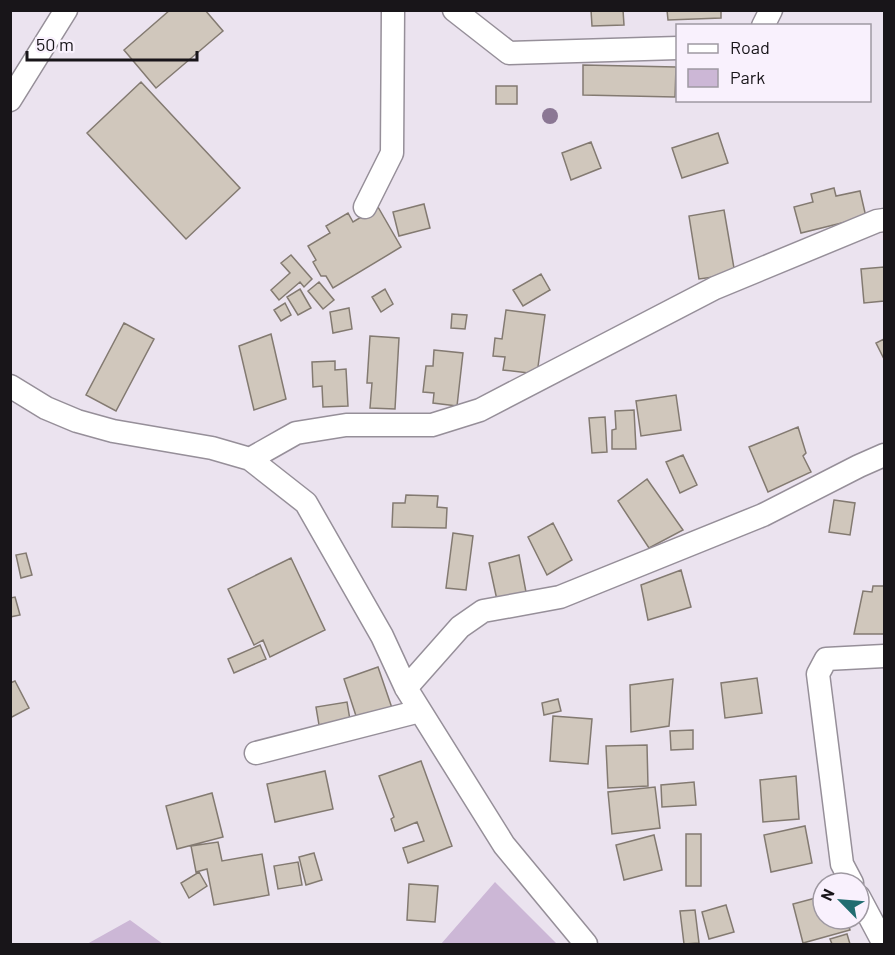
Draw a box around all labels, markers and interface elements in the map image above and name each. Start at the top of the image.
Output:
scale bar [27,24,196,62]
legend [676,24,871,102]
text: 50 m [36,33,74,55]
text: Road [730,36,770,58]
text: Park [730,66,765,88]
north arrow [811,871,871,931]
text: N [816,886,838,903]

